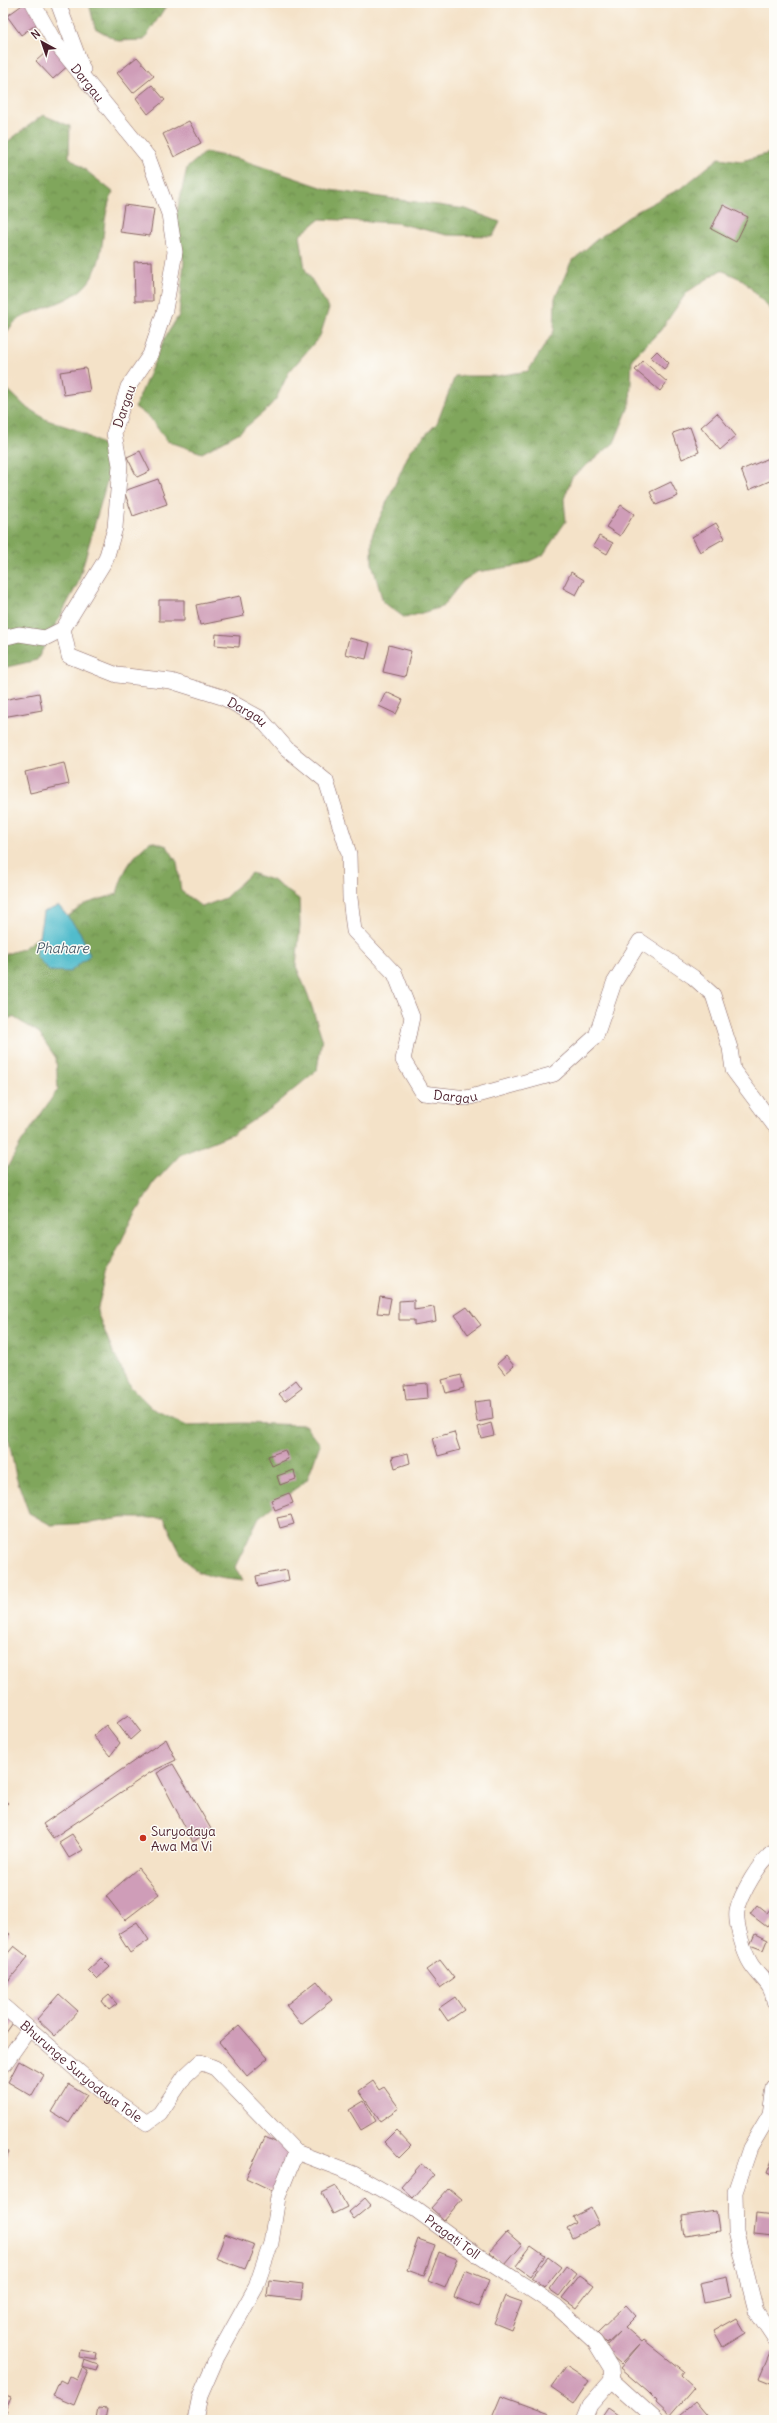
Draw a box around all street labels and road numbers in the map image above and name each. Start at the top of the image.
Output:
street label: Dargau [67,60,108,106]
street label: Dargau [109,382,140,430]
street label: Dargau [224,694,272,730]
street label: Dargau [433,1086,480,1107]
street label: Bhurunge Suryodaya Tole [17,2017,145,2126]
street label: Pragati Toll [421,2211,483,2263]

